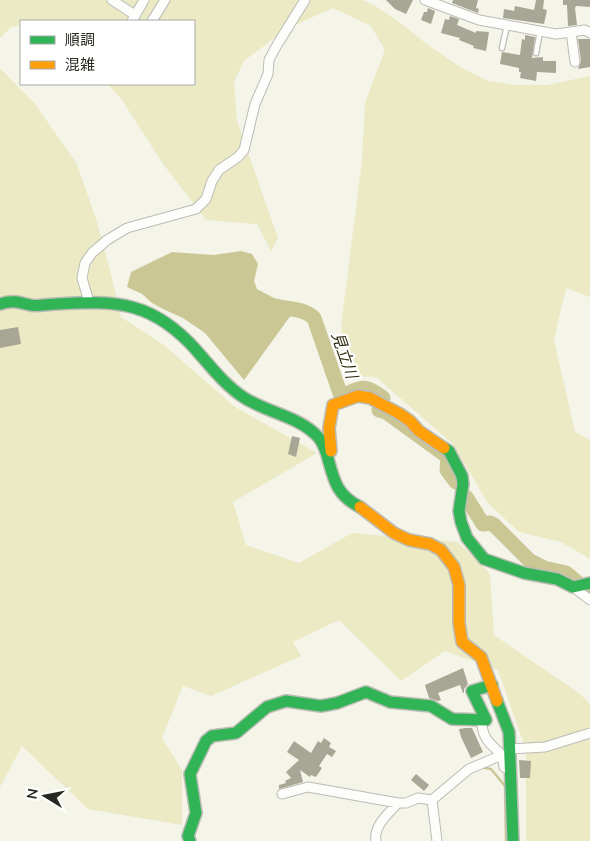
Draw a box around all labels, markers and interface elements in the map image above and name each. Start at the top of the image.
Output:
legend [20,20,195,85]
text: 順調 [65,30,95,50]
text: 混雑 [65,55,95,75]
water label: 見立川 [326,329,363,383]
north arrow [20,771,70,821]
text: N [22,787,43,801]

